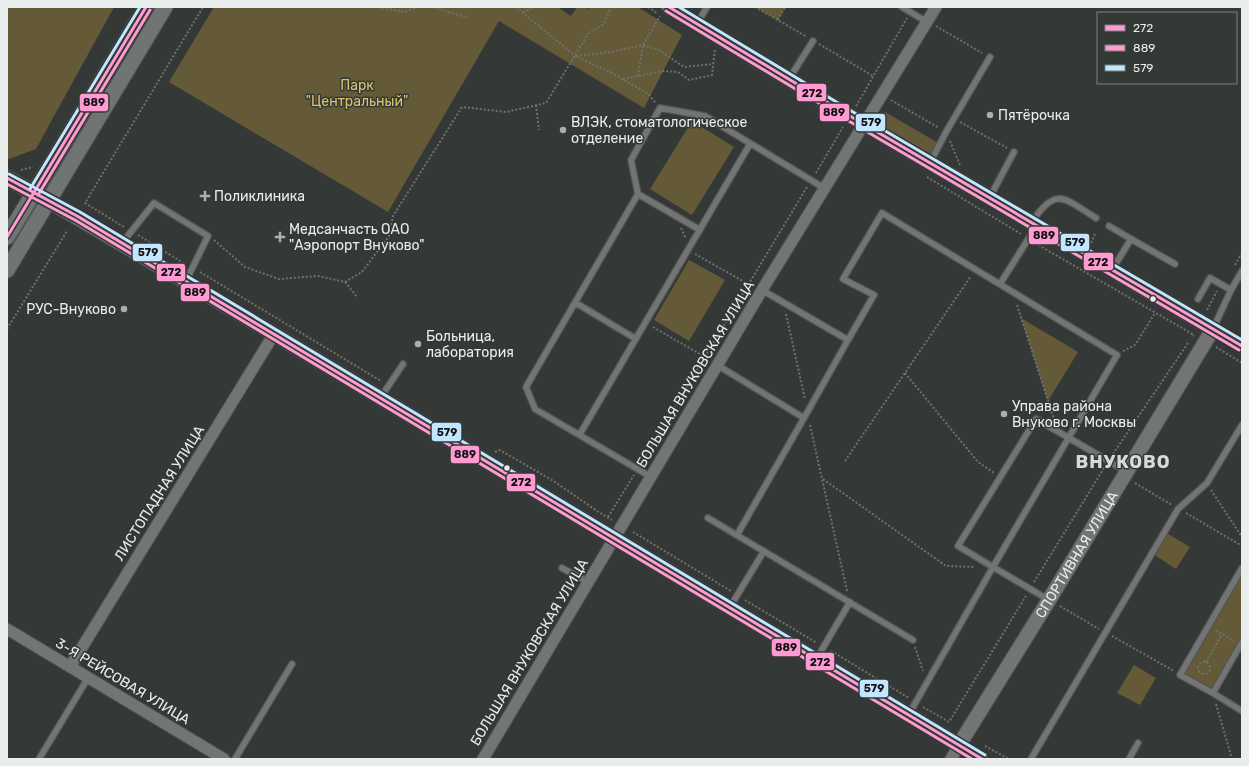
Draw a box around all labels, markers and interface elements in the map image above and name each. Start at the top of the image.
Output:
legend [1097,12,1237,84]
text: 272 [1133,21,1153,35]
text: 889 [1133,41,1155,55]
text: 579 [1133,61,1153,75]
park label: Парк "Центральный" [306,77,408,110]
line badge: 272 [796,83,827,102]
text: 272 [802,87,822,100]
line badge: 889 [79,93,109,112]
text: 889 [83,96,105,109]
line badge: 889 [819,103,850,122]
text: 889 [823,106,845,119]
place label: Пятёрочка [998,107,1070,124]
marker: Пятёрочка [985,110,995,120]
line badge: 579 [855,113,886,132]
place label: ВЛЭК, стоматологическое отделение [571,114,748,147]
text: 579 [861,116,881,129]
marker: ВЛЭК, стоматологическое отделение [558,125,568,135]
place label: Поликлиника [214,188,305,205]
marker: Поликлиника [199,190,211,202]
place label: Медсанчасть ОАО "Аэропорт Внуково" [289,221,424,254]
line badge: 889 [1028,226,1059,245]
text: 889 [1033,229,1055,242]
marker: Медсанчасть ОАО "Аэропорт Внуково" [274,231,286,243]
line badge: 579 [1060,233,1090,252]
text: 579 [1065,236,1085,249]
line badge: 579 [132,243,163,262]
text: 579 [138,246,158,259]
line badge: 272 [1083,252,1114,271]
text: 272 [1088,256,1108,269]
line badge: 272 [156,263,186,282]
text: 272 [161,266,181,279]
street label: БОЛЬШАЯ ВНУКОВСКАЯ УЛИЦА [633,277,758,471]
line badge: 889 [180,283,210,302]
text: 889 [184,286,206,299]
unlabelled marker [1148,294,1158,304]
place label: РУС-Внуково [26,301,116,318]
marker: РУС-Внуково [119,304,129,314]
place label: Больница, лаборатория [426,328,514,361]
marker: Больница, лаборатория [413,339,423,349]
place label: Управа района Внуково г. Москвы [1012,398,1136,431]
marker: Управа района Внуково г. Москвы [999,409,1009,419]
street label: ЛИСТОПАДНАЯ УЛИЦА [111,422,208,564]
line badge: 579 [431,422,462,442]
text: 579 [437,426,457,439]
line badge: 889 [450,445,480,464]
text: 889 [454,448,476,461]
district label: ВНУКОВО [1075,451,1171,473]
unlabelled marker [502,463,512,473]
line badge: 272 [506,473,536,492]
text: 272 [511,476,531,489]
street label: СПОРТИВНАЯ УЛИЦА [1032,488,1122,621]
street label: БОЛЬШАЯ ВНУКОВСКАЯ УЛИЦА [467,555,592,749]
street label: 3-Я РЕЙСОВАЯ УЛИЦА [53,634,194,729]
line badge: 889 [771,638,801,657]
text: 889 [775,641,797,654]
line badge: 272 [805,652,835,671]
text: 272 [810,656,830,669]
line badge: 579 [859,679,889,698]
text: 579 [864,682,884,695]

